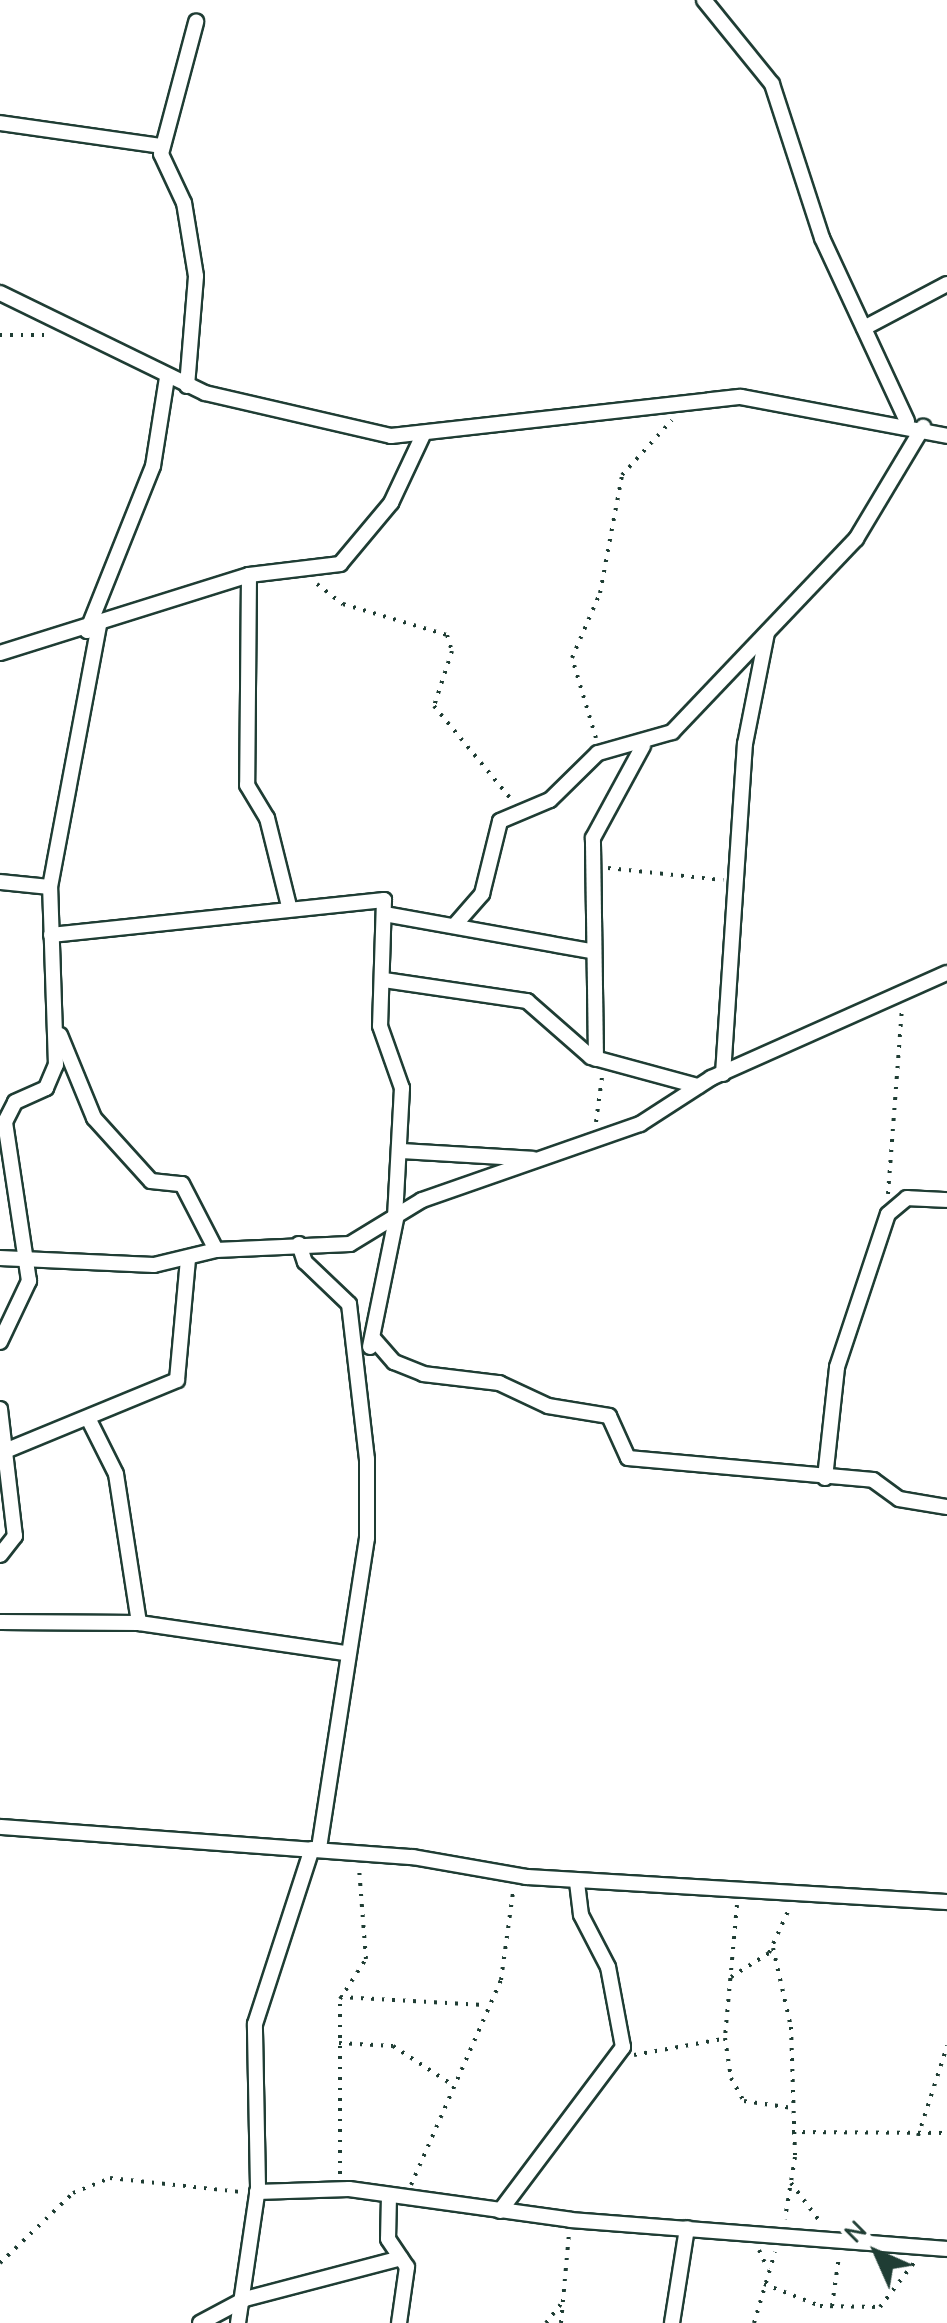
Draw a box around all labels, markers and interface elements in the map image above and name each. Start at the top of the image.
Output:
north arrow [827,2203,927,2303]
text: N [838,2214,874,2250]

